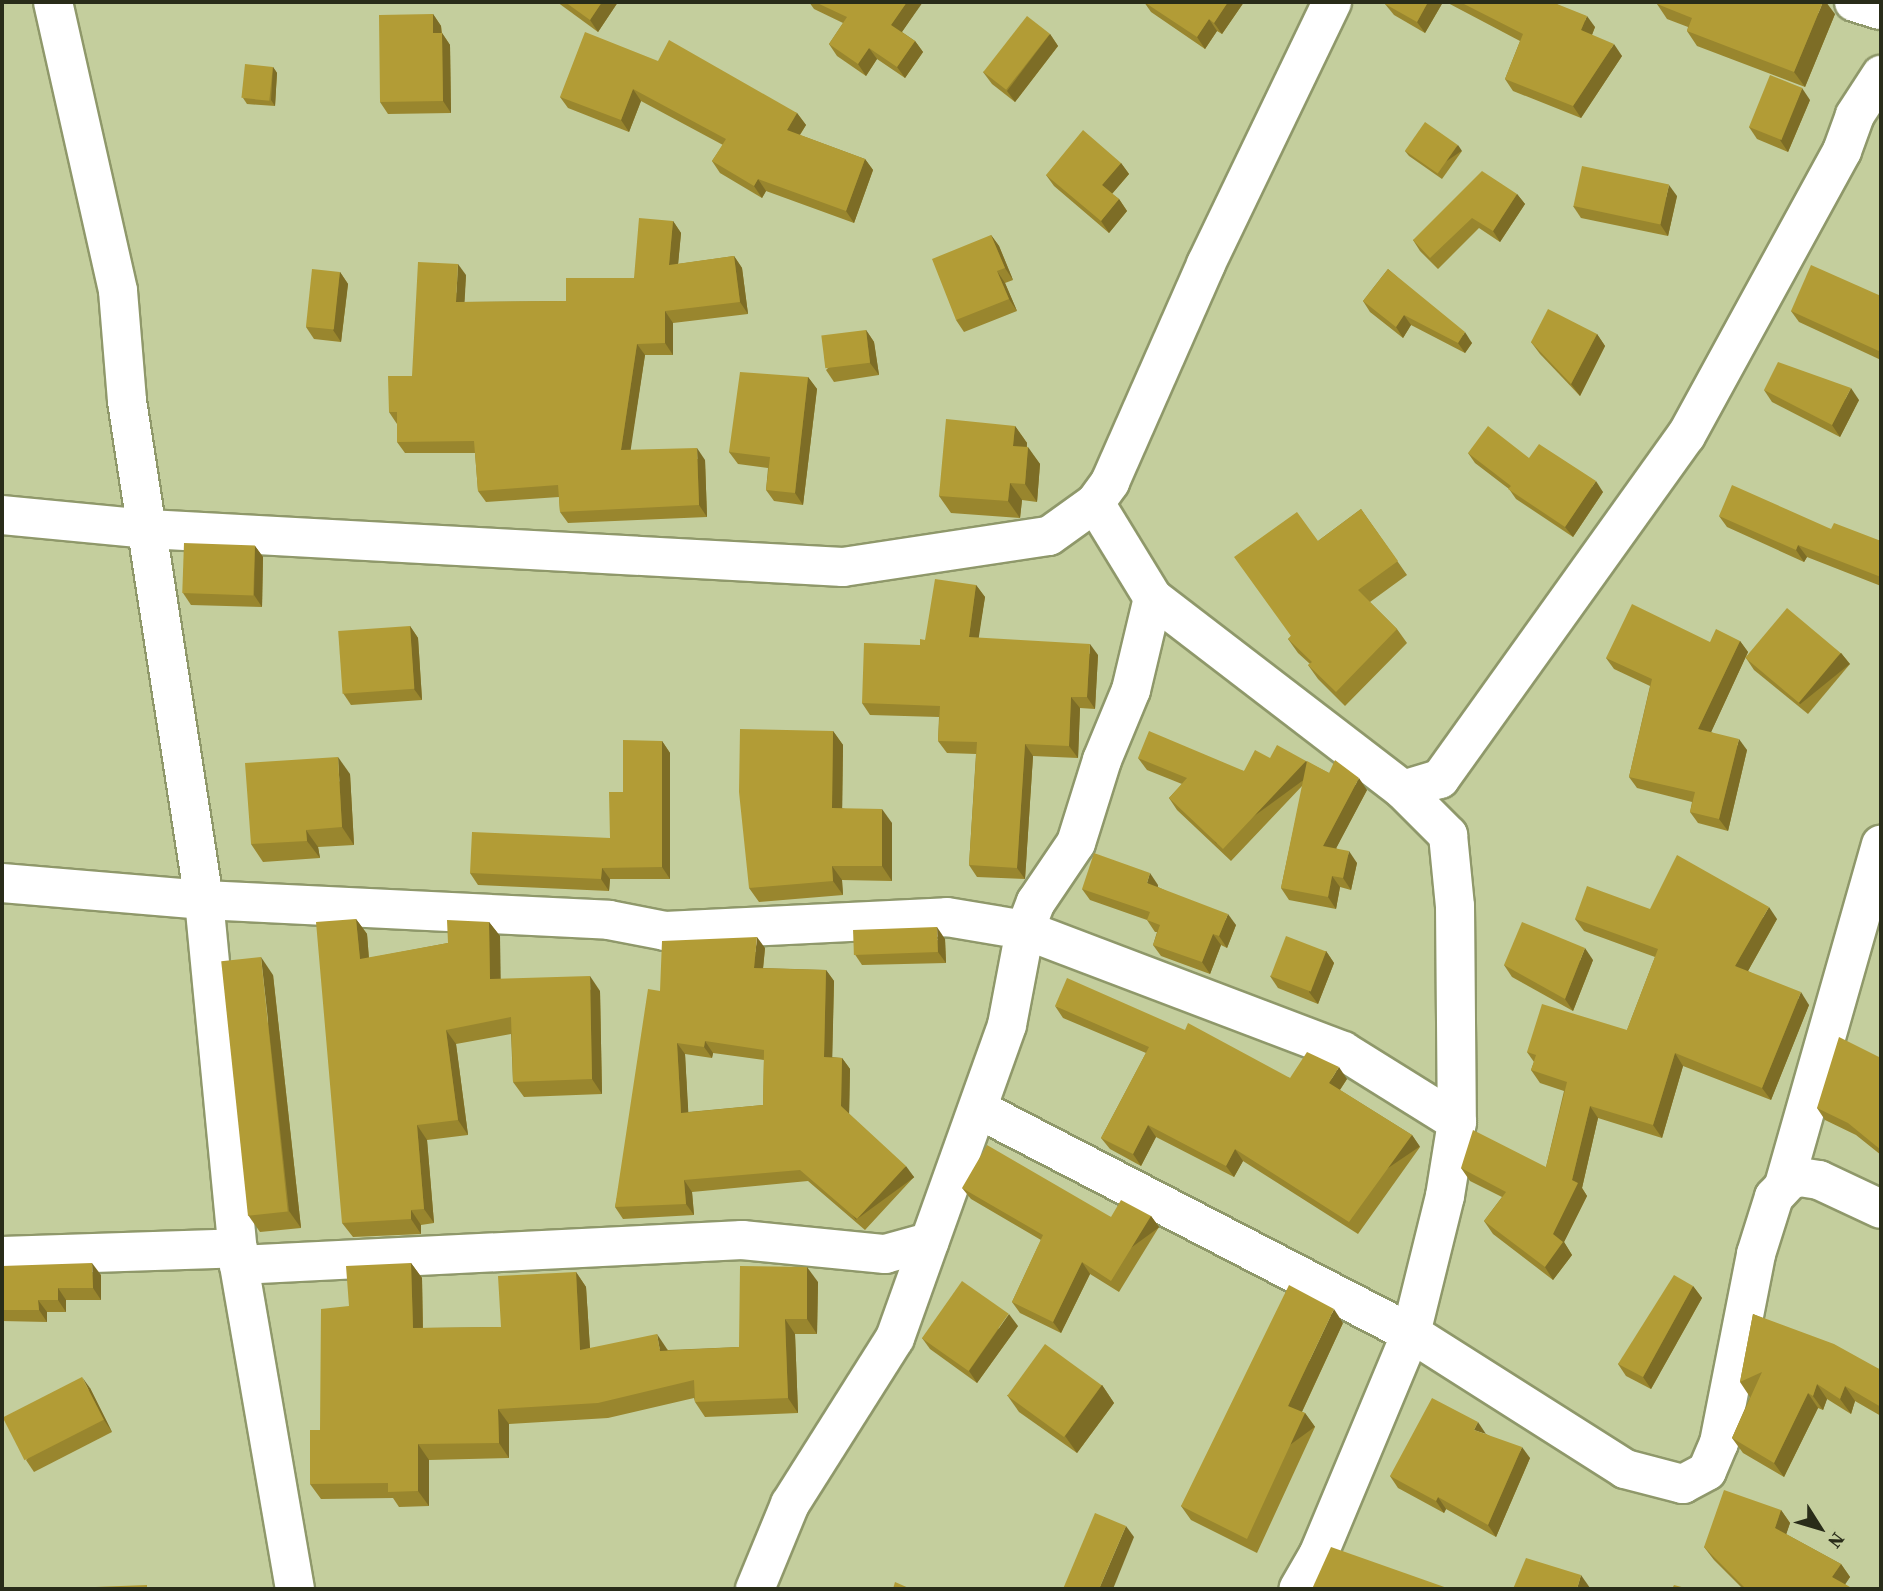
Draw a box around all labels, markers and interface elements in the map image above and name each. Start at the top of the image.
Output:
north arrow [1785,1493,1855,1563]
text: N [1822,1527,1851,1554]

